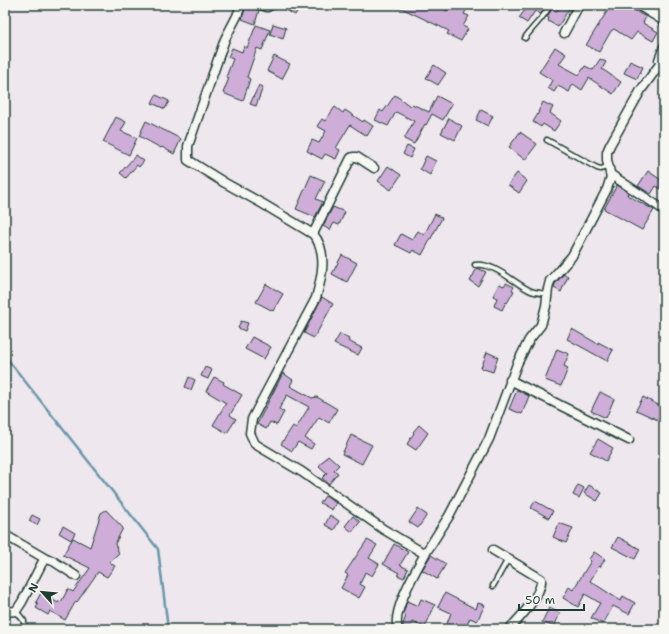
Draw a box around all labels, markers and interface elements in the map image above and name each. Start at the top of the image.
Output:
north arrow [22,572,62,612]
text: N [25,580,42,595]
scale bar [519,586,584,612]
text: 50 m [525,592,555,608]

